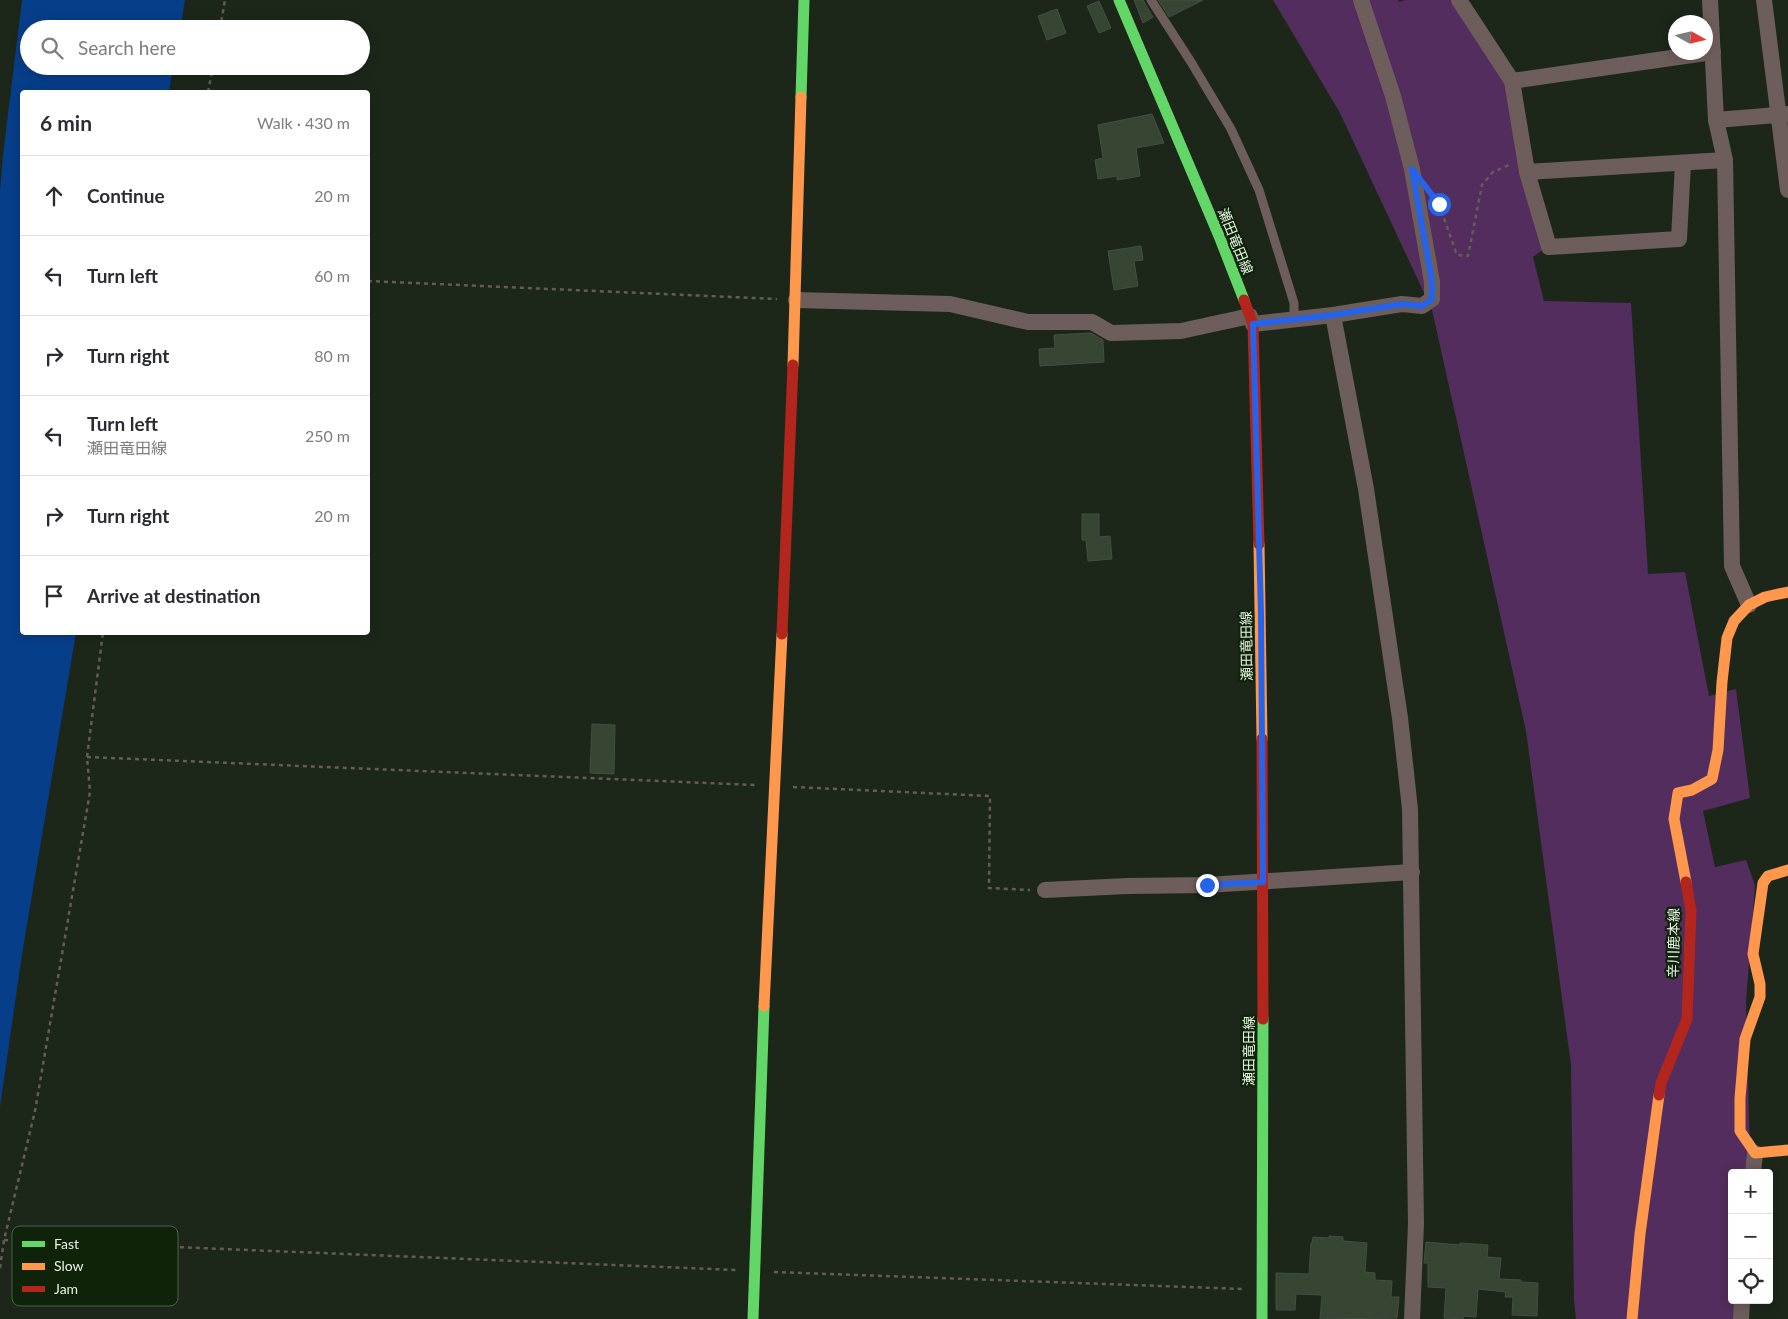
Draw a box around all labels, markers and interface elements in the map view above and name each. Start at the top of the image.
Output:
north arrow [1668,15,1713,60]
search box [20,20,370,75]
icon: search [38,34,66,62]
text: Search here [78,36,176,59]
text: 6 min [40,110,92,135]
text: Walk · 430 m [257,113,350,132]
icon: ahead [40,182,68,210]
text: Continue [87,184,165,207]
text: 20 m [314,186,350,205]
route start [1428,193,1451,216]
street label: 瀬田竜田線 [1215,205,1257,277]
icon: left [40,262,68,290]
text: Turn left [87,264,158,287]
text: 60 m [314,266,350,285]
icon: right [40,342,68,370]
text: Turn right [87,344,169,367]
text: 80 m [314,346,350,365]
text: Turn left [87,412,158,435]
icon: left [40,422,68,450]
text: 250 m [305,426,350,445]
text: 瀬田竜田線 [87,438,167,457]
icon: right [40,502,68,530]
text: Turn right [87,504,169,527]
text: 20 m [314,506,350,525]
icon: arrive [40,582,68,610]
text: Arrive at destination [87,584,260,607]
street label: 瀬田竜田線 [1237,611,1255,681]
route end [1196,874,1219,897]
street label: 辛川鹿本線 [1664,908,1682,978]
street label: 瀬田竜田線 [1240,1016,1257,1086]
map controls [1728,1169,1773,1304]
button: + [1728,1169,1773,1214]
button: − [1728,1214,1773,1259]
legend [12,1226,178,1306]
text: Fast [54,1235,79,1252]
text: Slow [54,1257,84,1274]
button: locate [1728,1259,1773,1304]
text: Jam [54,1280,78,1297]

